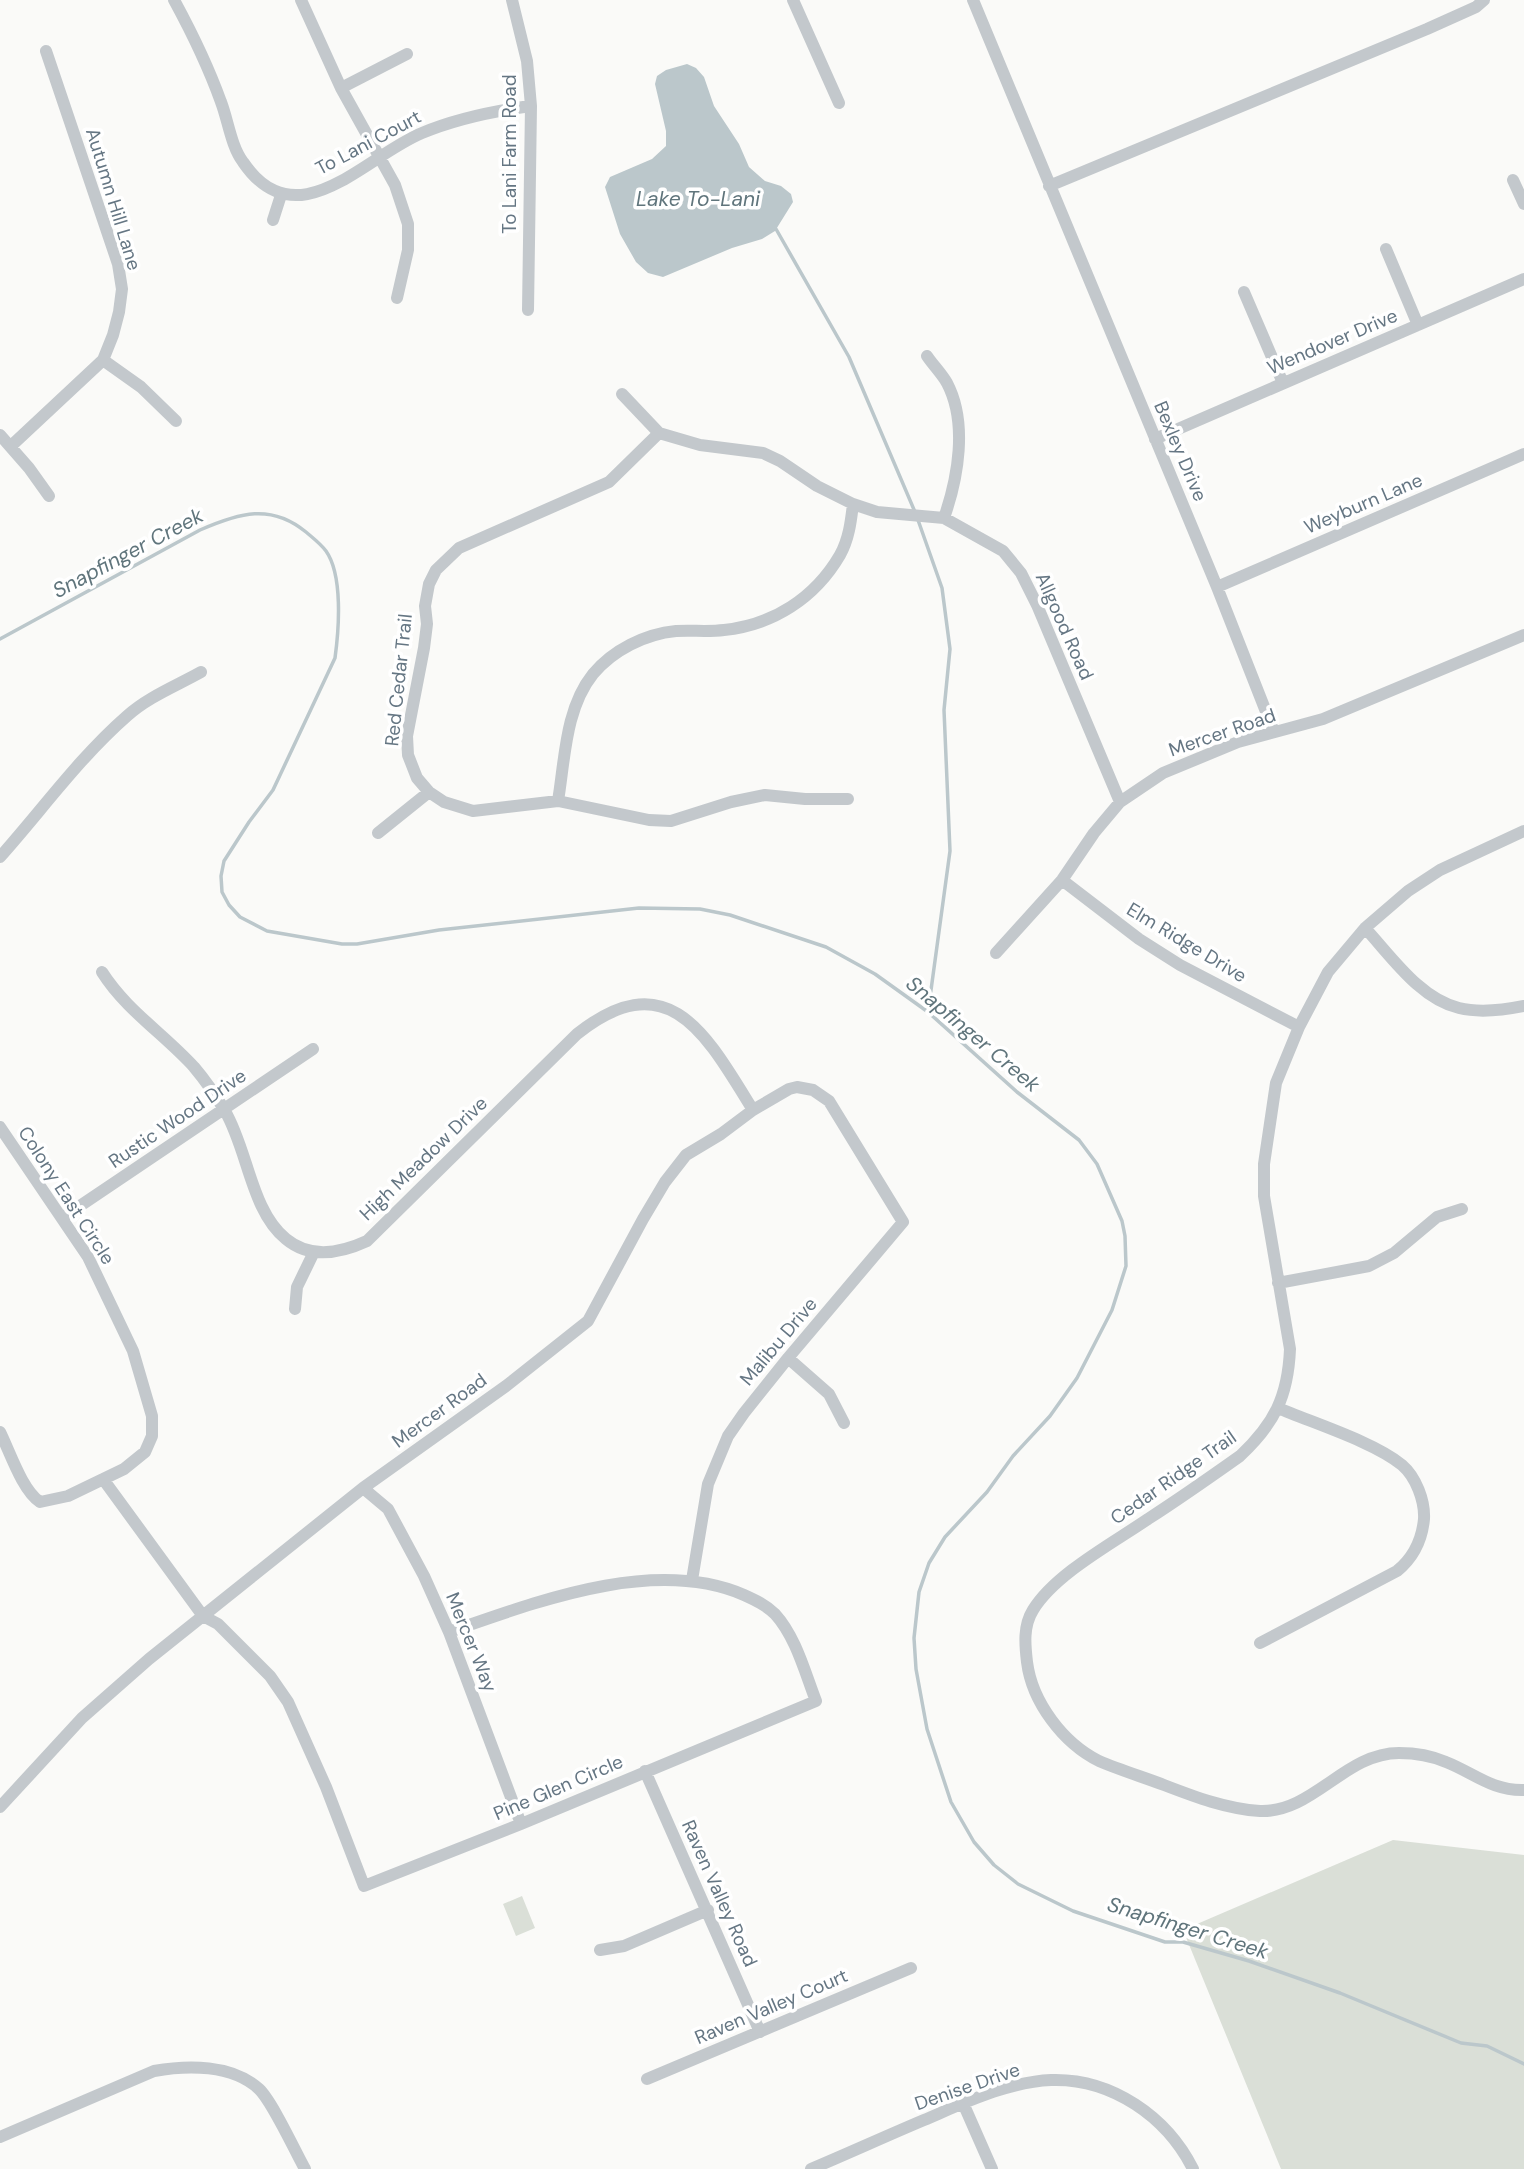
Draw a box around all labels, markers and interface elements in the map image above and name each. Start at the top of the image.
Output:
street label: To Lani Farm Road [497,74,522,234]
street label: To Lani Court [311,104,425,181]
street label: Autumn Hill Lane [80,125,147,273]
water label: Lake To-Lani [636,185,761,213]
street label: Wendover Drive [1263,303,1401,380]
street label: Bexley Drive [1148,397,1213,505]
street label: Weyburn Lane [1300,467,1426,540]
water label: Snapfinger Creek [48,501,209,605]
street label: Allgood Road [1030,569,1099,684]
street label: Red Cedar Trail [379,613,418,747]
street label: Mercer Road [1165,703,1279,762]
street label: Elm Ridge Drive [1122,897,1251,988]
water label: Snapfinger Creek [900,970,1046,1099]
street label: Rustic Wood Drive [103,1063,251,1174]
street label: High Meadow Drive [354,1091,493,1226]
street label: Colony East Circle [13,1121,121,1269]
street label: Malibu Drive [734,1292,823,1391]
street label: Mercer Road [387,1368,492,1453]
street label: Cedar Ridge Trail [1105,1425,1241,1530]
street label: Mercer Way [440,1589,503,1696]
street label: Pine Glen Circle [490,1749,627,1826]
street label: Raven Valley Road [676,1816,763,1970]
water label: Snapfinger Creek [1104,1890,1272,1966]
street label: Raven Valley Court [691,1963,852,2050]
street label: Denise Drive [911,2057,1023,2116]

